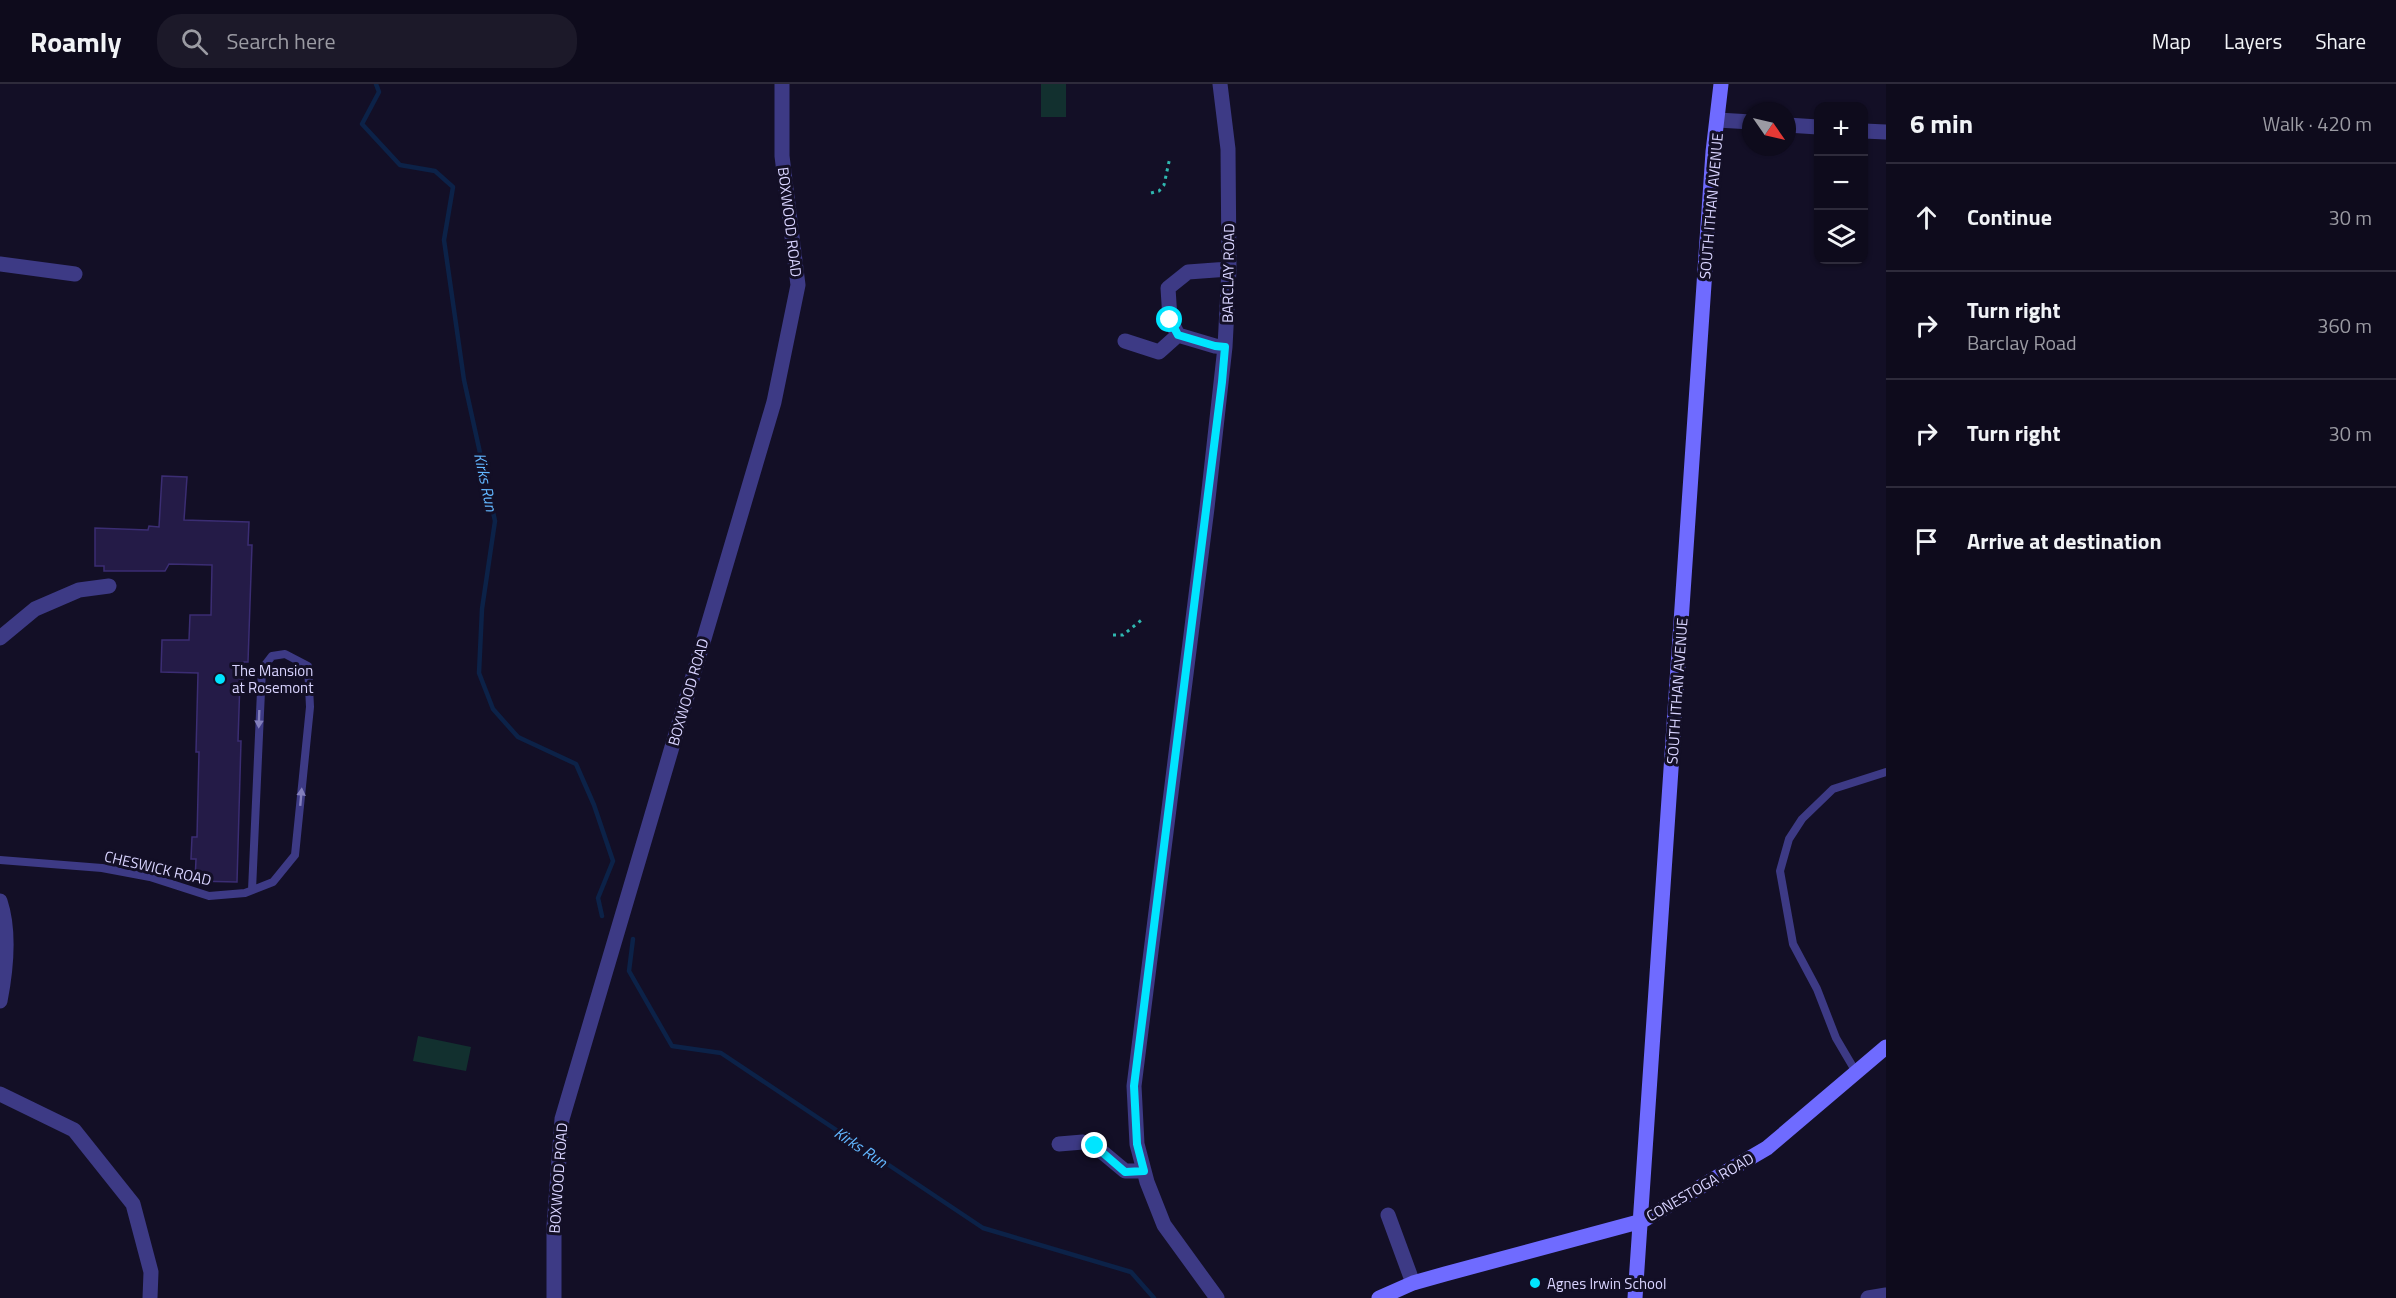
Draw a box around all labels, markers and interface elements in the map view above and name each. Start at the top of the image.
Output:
search box [157,14,577,68]
text: Roamly [30,20,121,63]
text: Search here [226,24,336,58]
icon: search [178,25,211,58]
text: Map [2152,25,2191,57]
text: Layers [2224,25,2282,57]
text: Share [2315,25,2366,57]
north arrow [1742,102,1796,156]
map controls [1814,102,1868,264]
button: + [1814,102,1868,156]
text: 6 min [1910,104,1973,143]
text: Walk · 420 m [2263,108,2372,139]
street label: SOUTH ITHAN AVENUE [1693,132,1729,280]
button: − [1814,156,1868,210]
street label: BOXWOOD ROAD [772,166,808,278]
text: Continue [1967,200,2052,234]
icon: ahead [1910,201,1943,234]
text: 30 m [2328,202,2372,233]
button: layers [1814,210,1868,264]
street label: BARCLAY ROAD [1216,223,1240,323]
text: Turn right [1967,293,2061,327]
route start [1156,306,1182,332]
icon: right [1910,309,1943,342]
text: 360 m [2317,310,2372,341]
text: Barclay Road [1967,327,2077,358]
text: Turn right [1967,416,2061,450]
icon: right [1910,417,1943,450]
text: 30 m [2328,418,2372,449]
water label: Kirks Run [468,451,504,514]
text: Arrive at destination [1967,524,2162,558]
icon: arrive [1910,525,1943,558]
street label: SOUTH ITHAN AVENUE [1660,617,1694,765]
street label: BOXWOOD ROAD [662,636,714,748]
place label: The Mansion at Rosemont [232,659,314,699]
marker: The Mansion at Rosemont [213,672,227,686]
one-way arrow [255,709,264,728]
one-way arrow [296,787,306,806]
street label: CHESWICK ROAD [102,845,214,891]
water label: Kirks Run [830,1121,893,1174]
street label: BOXWOOD ROAD [543,1122,573,1234]
route end [1081,1132,1107,1158]
street label: CONESTOGA ROAD [1642,1147,1758,1227]
place label: Agnes Irwin School [1547,1272,1666,1295]
marker: Agnes Irwin School [1528,1276,1542,1290]

